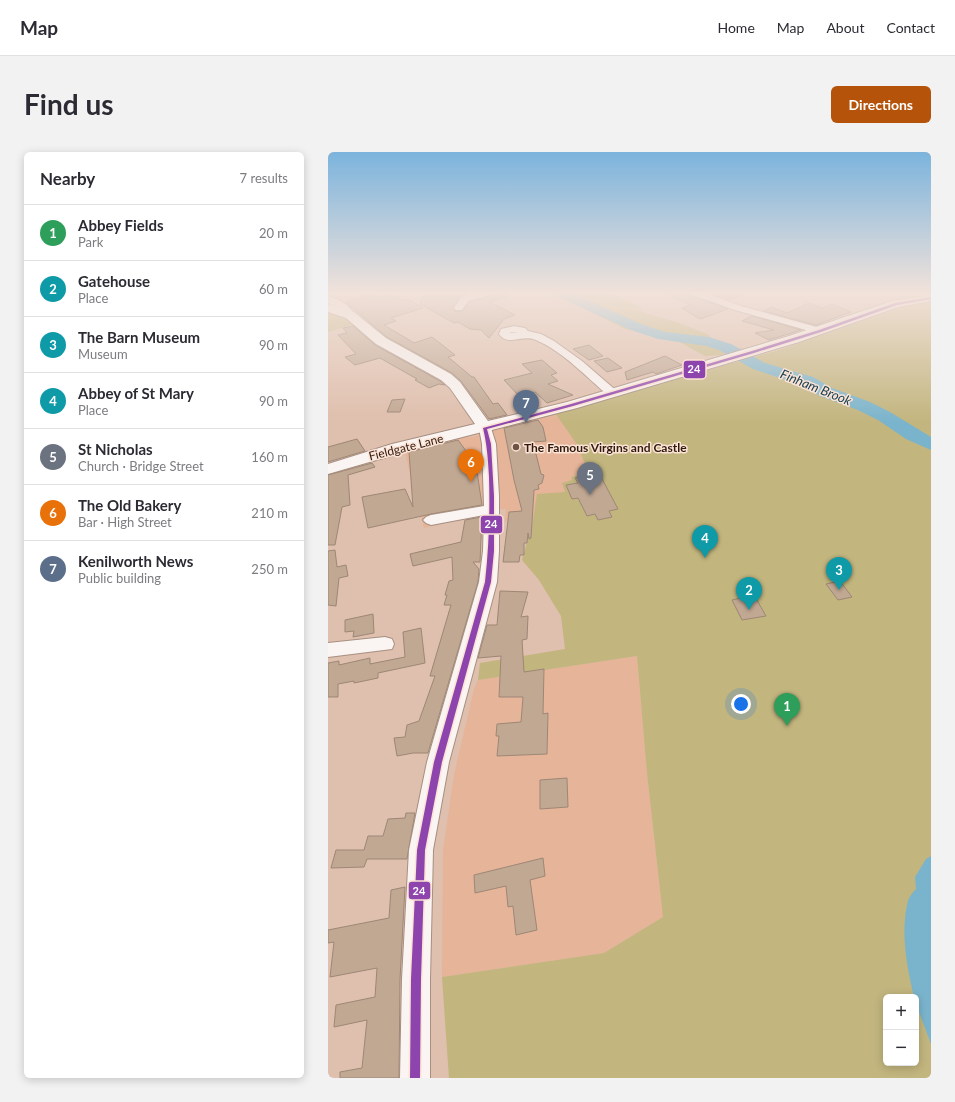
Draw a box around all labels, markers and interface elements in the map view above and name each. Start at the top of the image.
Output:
text: Map [20,16,58,39]
text: Home [717,19,755,36]
text: Map [777,19,804,36]
text: About [826,19,864,36]
text: Contact [886,19,935,36]
button: Directions [831,86,931,123]
text: Find us [24,87,114,121]
text: Nearby [40,168,95,189]
text: 7 results [240,170,288,186]
text: Abbey Fields [78,216,164,234]
text: 1 [49,225,57,241]
text: 20 m [259,225,288,241]
text: Park [78,234,103,250]
text: Gatehouse [78,272,150,290]
text: 2 [49,281,57,297]
text: 60 m [259,281,288,297]
text: Place [78,290,108,306]
text: The Barn Museum [78,328,200,346]
text: 3 [49,337,57,353]
text: 90 m [259,337,288,353]
text: Museum [78,346,128,362]
line badge: 24 [683,360,706,379]
text: 24 [688,362,701,375]
water label: Finham Brook [778,366,855,409]
text: Abbey of St Mary [78,384,194,402]
pin: 7 [513,390,539,423]
text: 4 [49,393,57,409]
text: 90 m [259,393,288,409]
text: Place [78,402,108,418]
street label: Fieldgate Lane [367,430,445,464]
text: St Nicholas [78,440,153,458]
place label: The Famous Virgins and Castle [524,440,687,455]
marker: The Famous Virgins and Castle [511,442,521,452]
text: 5 [49,449,57,465]
text: 160 m [251,449,288,465]
pin: 6 [458,449,484,482]
text: Church · Bridge Street [78,458,204,474]
pin: 5 [577,462,603,495]
text: The Old Bakery [78,496,181,514]
text: 6 [49,505,57,521]
text: 210 m [251,505,288,521]
text: Bar · High Street [78,514,172,530]
line badge: 24 [480,515,503,534]
text: 24 [485,517,498,530]
pin: 4 [692,525,718,558]
text: Kenilworth News [78,552,193,570]
pin: 3 [826,557,852,590]
text: 7 [49,561,57,577]
text: 250 m [251,561,288,577]
text: Public building [78,570,161,586]
pin: 2 [736,577,762,610]
pin: 1 [774,693,800,726]
your location [731,694,751,714]
line badge: 24 [408,881,431,900]
text: 24 [413,884,426,897]
map controls [883,994,919,1066]
button: + [883,994,919,1030]
button: − [883,1030,919,1066]

